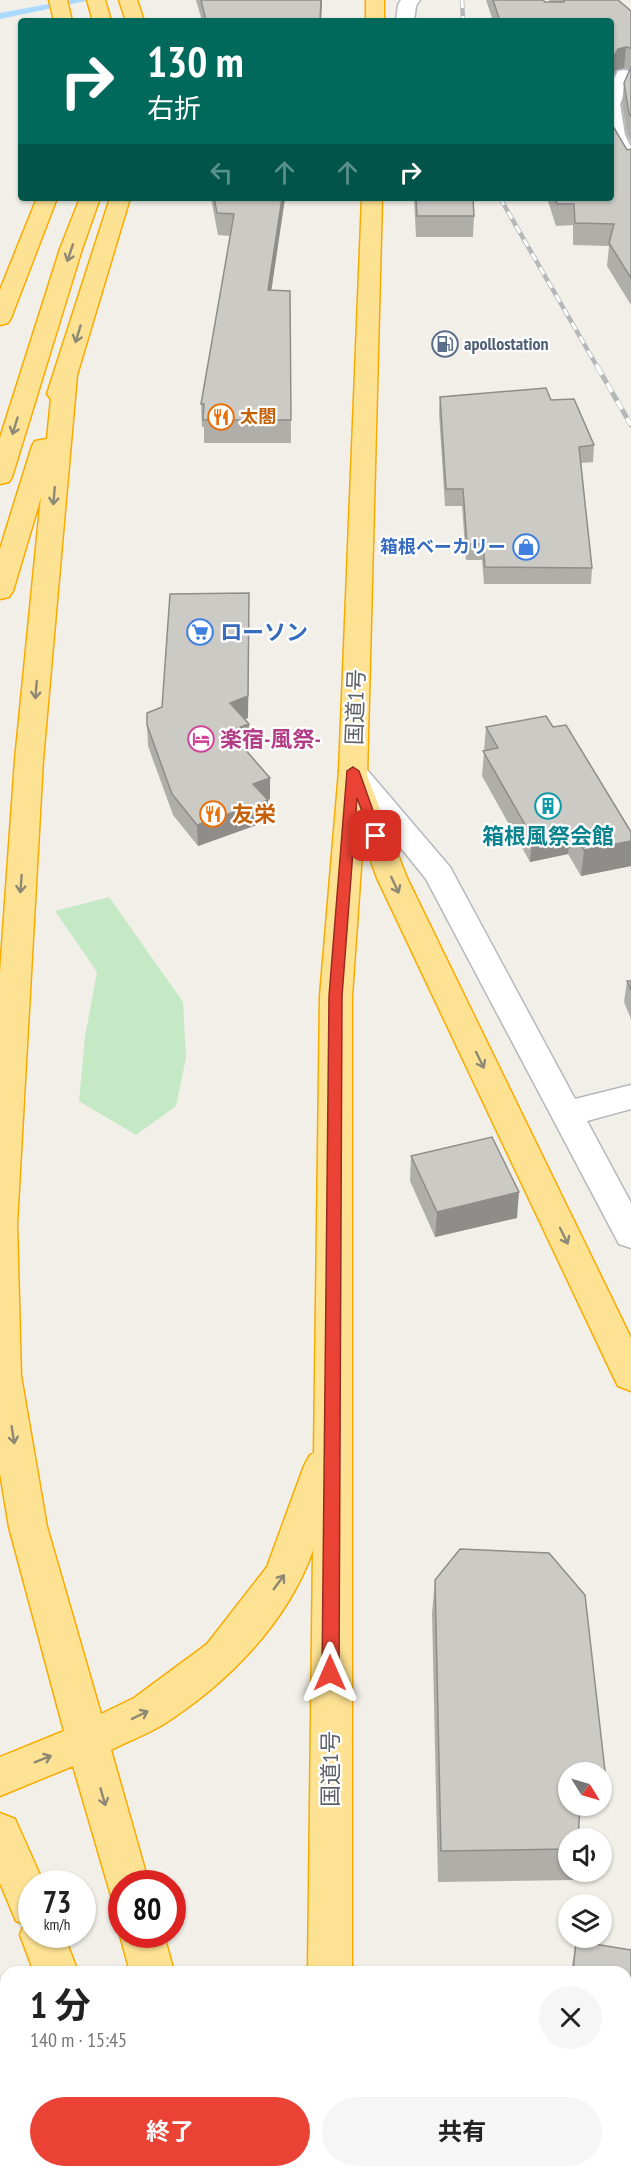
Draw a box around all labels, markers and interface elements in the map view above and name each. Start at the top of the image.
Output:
text: 130 m [147,34,244,89]
icon: right [48,42,126,120]
text: 右折 [147,91,201,125]
icon: left [205,156,238,189]
icon: ahead [268,156,301,189]
icon: ahead [331,156,364,189]
icon: right [394,156,427,189]
one-way arrow [64,243,75,262]
one-way arrow [72,324,83,343]
fuel station icon: apollostation [430,329,460,359]
place label: apollostation [464,332,549,355]
restaurant icon: 太閤 [206,402,236,432]
place label: 太閤 [240,405,276,428]
one-way arrow [9,416,20,435]
one-way arrow [48,485,59,505]
shop icon: 箱根ベーカリー [511,532,541,562]
place label: 箱根ベーカリー [380,535,506,558]
supermarket icon: ローソン [185,617,215,647]
place label: ローソン [220,618,308,646]
street label: 国道1号 [340,669,370,745]
one-way arrow [30,679,41,699]
hotel icon: 楽宿-風祭- [186,724,216,754]
place label: 楽宿-風祭- [220,725,321,753]
building icon: 箱根風祭会館 [533,791,563,821]
restaurant icon: 友栄 [198,799,228,829]
place label: 友栄 [232,800,276,828]
pin [350,810,401,861]
icon: arrive [359,819,392,852]
place label: 箱根風祭会館 [482,822,614,850]
one-way arrow [16,874,27,894]
one-way arrow [390,875,402,893]
one-way arrow [474,1051,486,1069]
one-way arrow [559,1227,570,1245]
one-way arrow [7,1424,18,1444]
one-way arrow [273,1575,285,1591]
position arrow [298,1641,362,1705]
one-way arrow [130,1709,148,1721]
street label: 国道1号 [316,1731,344,1807]
one-way arrow [34,1753,52,1764]
north arrow [558,1762,612,1816]
map controls [558,1762,612,1948]
one-way arrow [98,1787,109,1806]
button: sound [558,1828,612,1882]
speed limit sign: 80 [108,1870,186,1948]
text: 73 [43,1882,71,1921]
button: layers [558,1894,612,1948]
text: km/h [44,1915,70,1934]
text: 1 分 [30,1981,91,2028]
button: close [539,1986,602,2049]
text: 140 m · 15:45 [30,2027,127,2053]
button: 終了 [30,2097,310,2166]
button: 共有 [322,2097,602,2166]

